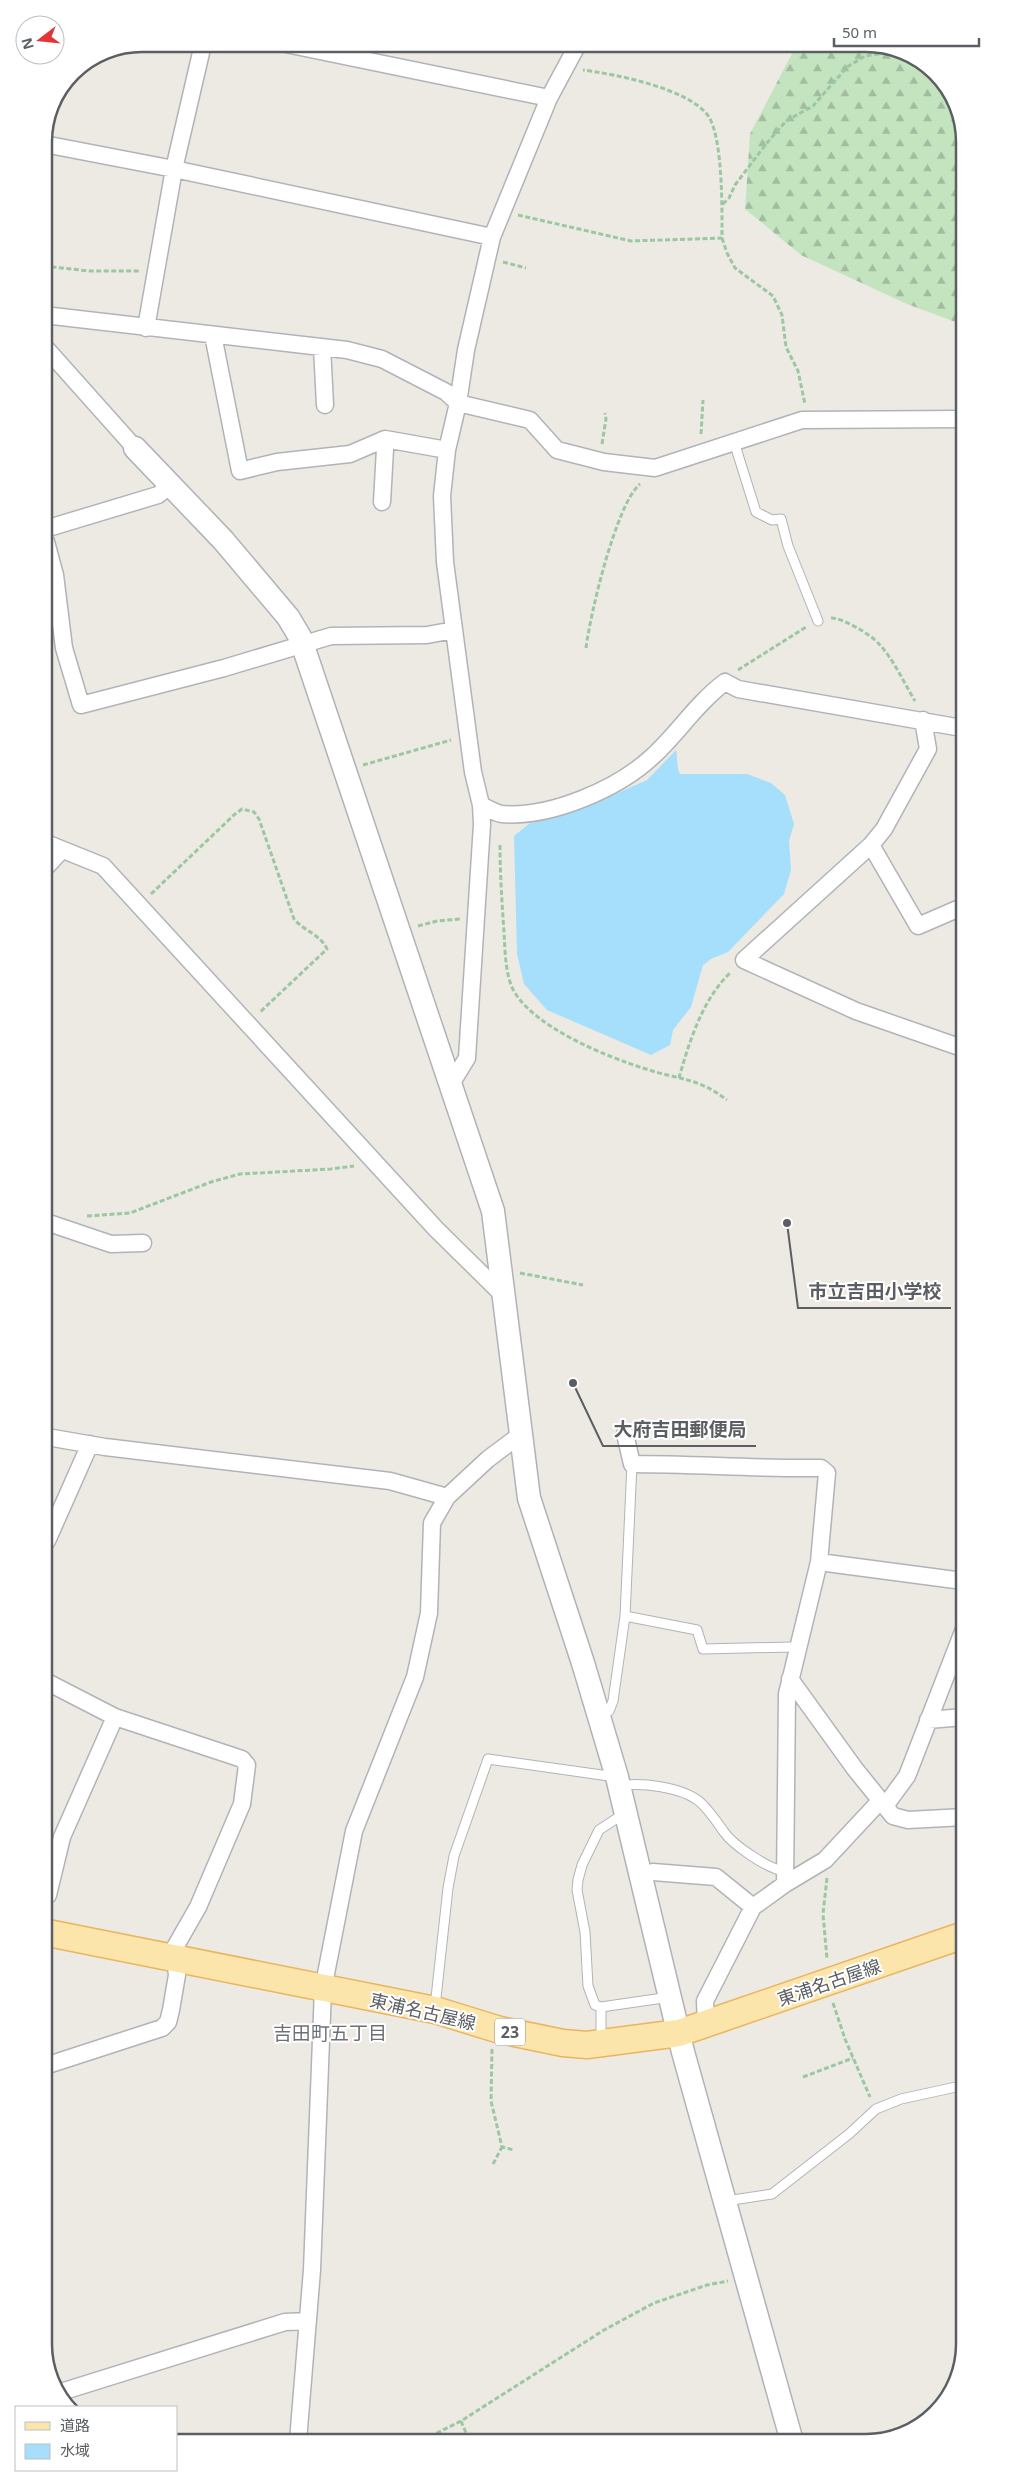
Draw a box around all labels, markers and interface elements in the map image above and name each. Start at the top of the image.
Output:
north arrow [15,15,65,65]
scale bar [834,15,979,47]
text: 50 m [842,22,877,42]
text: N [16,36,38,52]
callout: 市立吉田小学校 [798,1274,951,1308]
text: 市立吉田小学校 [808,1278,942,1304]
callout: 大府吉田郵便局 [603,1412,756,1446]
text: 大府吉田郵便局 [613,1416,747,1442]
street label: 東浦名古屋線 [774,1953,884,2011]
street label: 東浦名古屋線 [368,1987,478,2035]
road number: 23 [495,2018,525,2045]
district label: 吉田町五丁目 [273,2020,387,2046]
legend [15,2406,178,2471]
text: 道路 [60,2415,90,2435]
text: 水域 [60,2440,90,2460]

